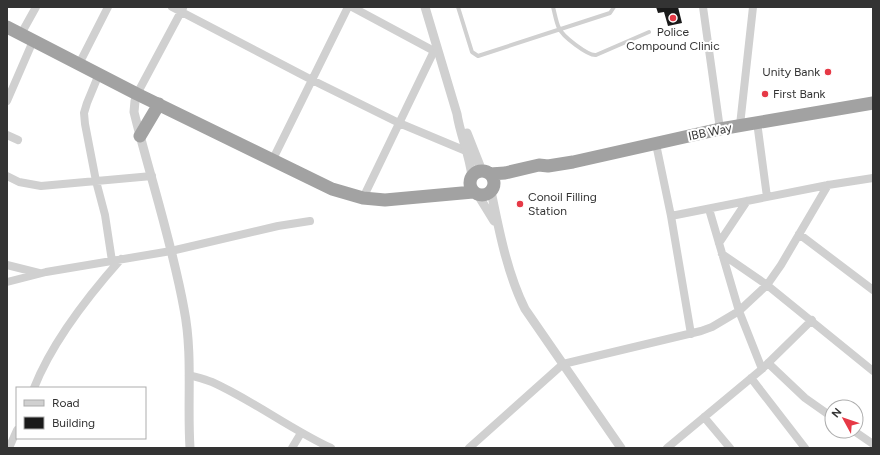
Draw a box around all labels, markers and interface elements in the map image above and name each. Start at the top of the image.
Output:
marker: Police Compound Clinic [668,13,678,23]
place label: Police Compound Clinic [626,25,720,53]
place label: Unity Bank [762,65,820,79]
marker: Unity Bank [823,67,833,77]
place label: First Bank [773,87,826,101]
marker: First Bank [760,89,770,99]
street label: IBB Way [687,120,734,143]
place label: Conoil Filling Station [528,190,597,218]
marker: Conoil Filling Station [515,199,525,209]
legend [16,387,146,439]
text: Road [52,396,80,410]
north arrow [824,399,864,439]
text: N [829,405,844,420]
text: Building [52,416,95,430]

